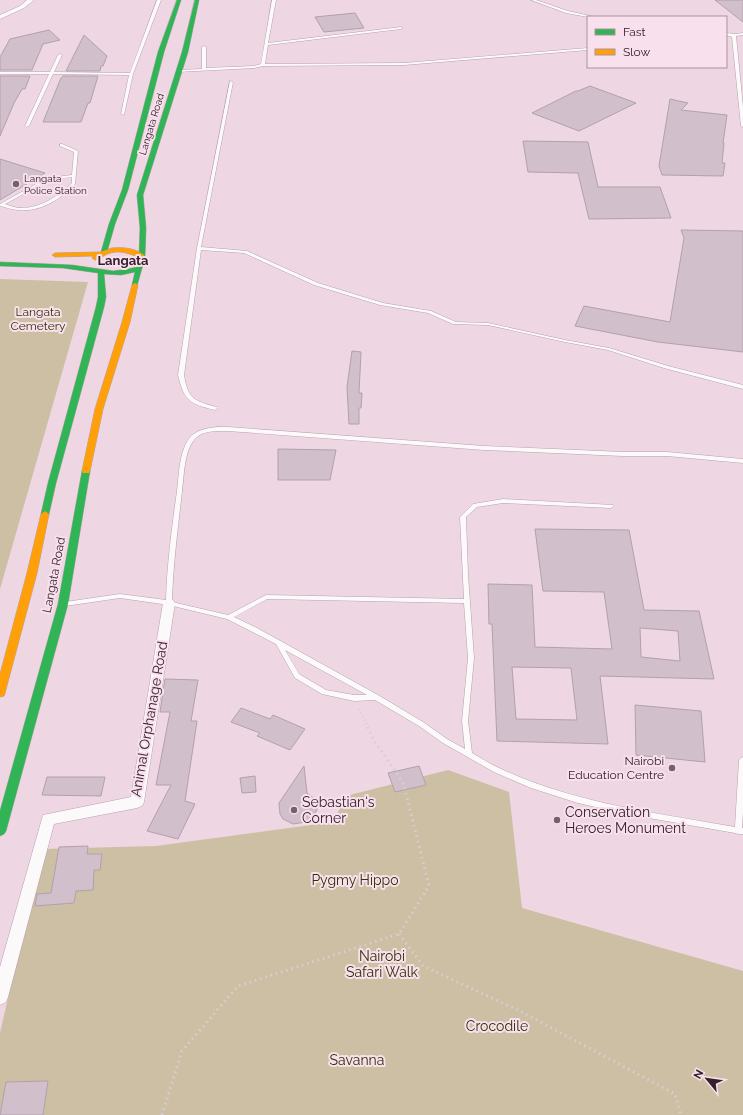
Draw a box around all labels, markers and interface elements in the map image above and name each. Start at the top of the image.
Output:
legend [587,16,727,68]
text: Fast [623,25,646,39]
text: Slow [623,45,650,59]
street label: Langata Road [137,92,166,156]
place label: Langata Police Station [24,173,87,196]
marker: Langata Police Station [11,179,21,189]
district label: Langata [97,253,149,268]
park label: Langata Cemetery [11,305,66,333]
street label: Langata Road [40,536,68,614]
street label: Animal Orphanage Road [127,640,171,798]
place label: Nairobi Education Centre [568,754,664,782]
marker: Nairobi Education Centre [667,763,677,773]
place label: Sebastian‘s Corner [302,794,375,826]
place label: Conservation Heroes Monument [565,804,686,836]
marker: Sebastian‘s Corner [289,805,299,815]
marker: Conservation Heroes Monument [552,815,562,825]
park label: Pygmy Hippo [311,872,399,888]
park label: Nairobi Safari Walk [346,948,419,980]
park label: Crocodile [466,1018,528,1034]
park label: Savanna [330,1052,384,1068]
north arrow [687,1059,727,1099]
text: N [691,1068,706,1081]

